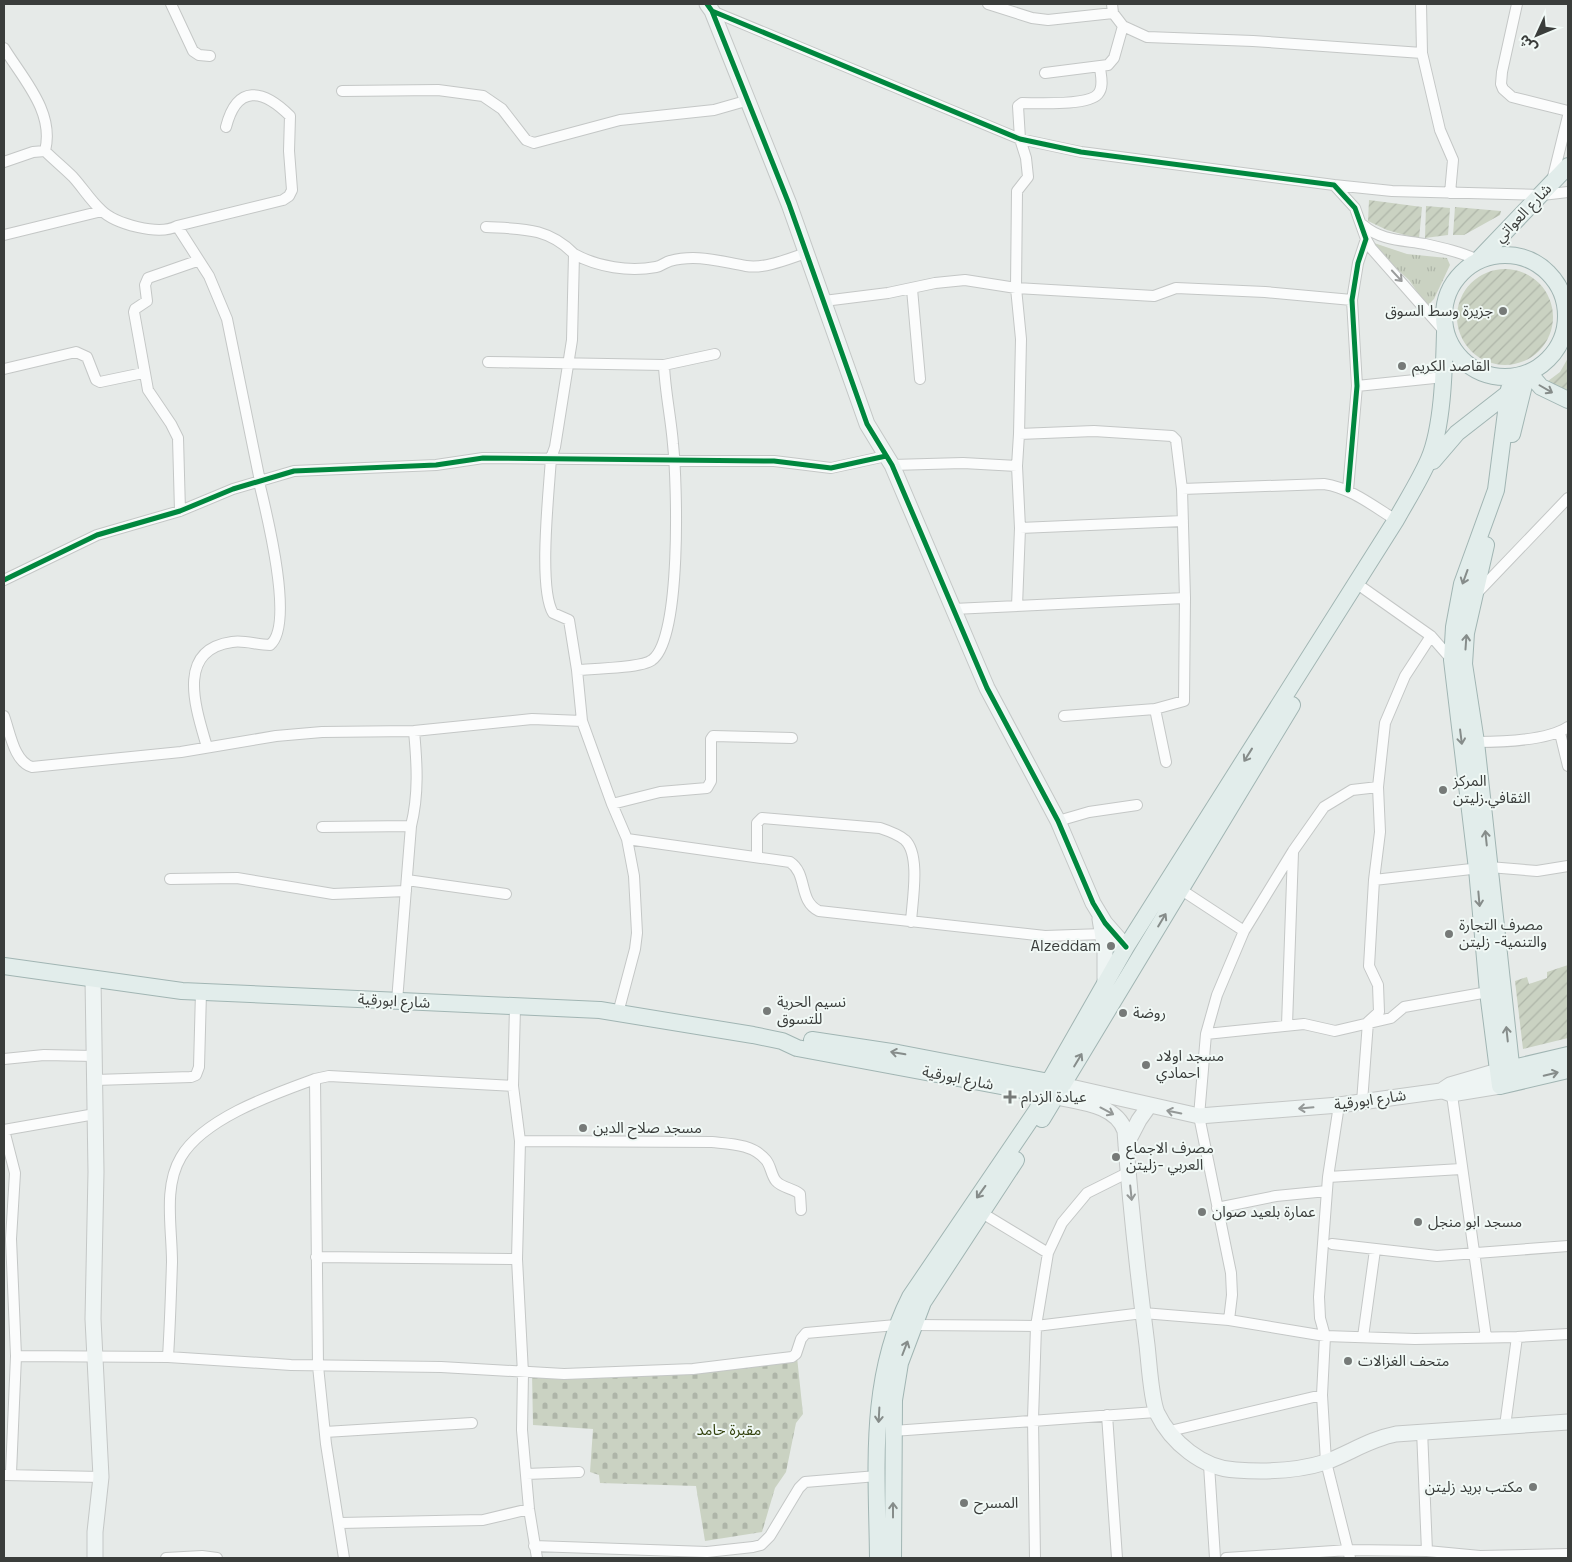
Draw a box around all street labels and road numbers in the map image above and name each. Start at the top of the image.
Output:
street label: شارع العواتي [1490,179,1558,248]
street label: شارع ابورقية [357,989,431,1015]
street label: شارع ابورقية [920,1061,996,1097]
street label: شارع ابورقية [1333,1085,1408,1117]

